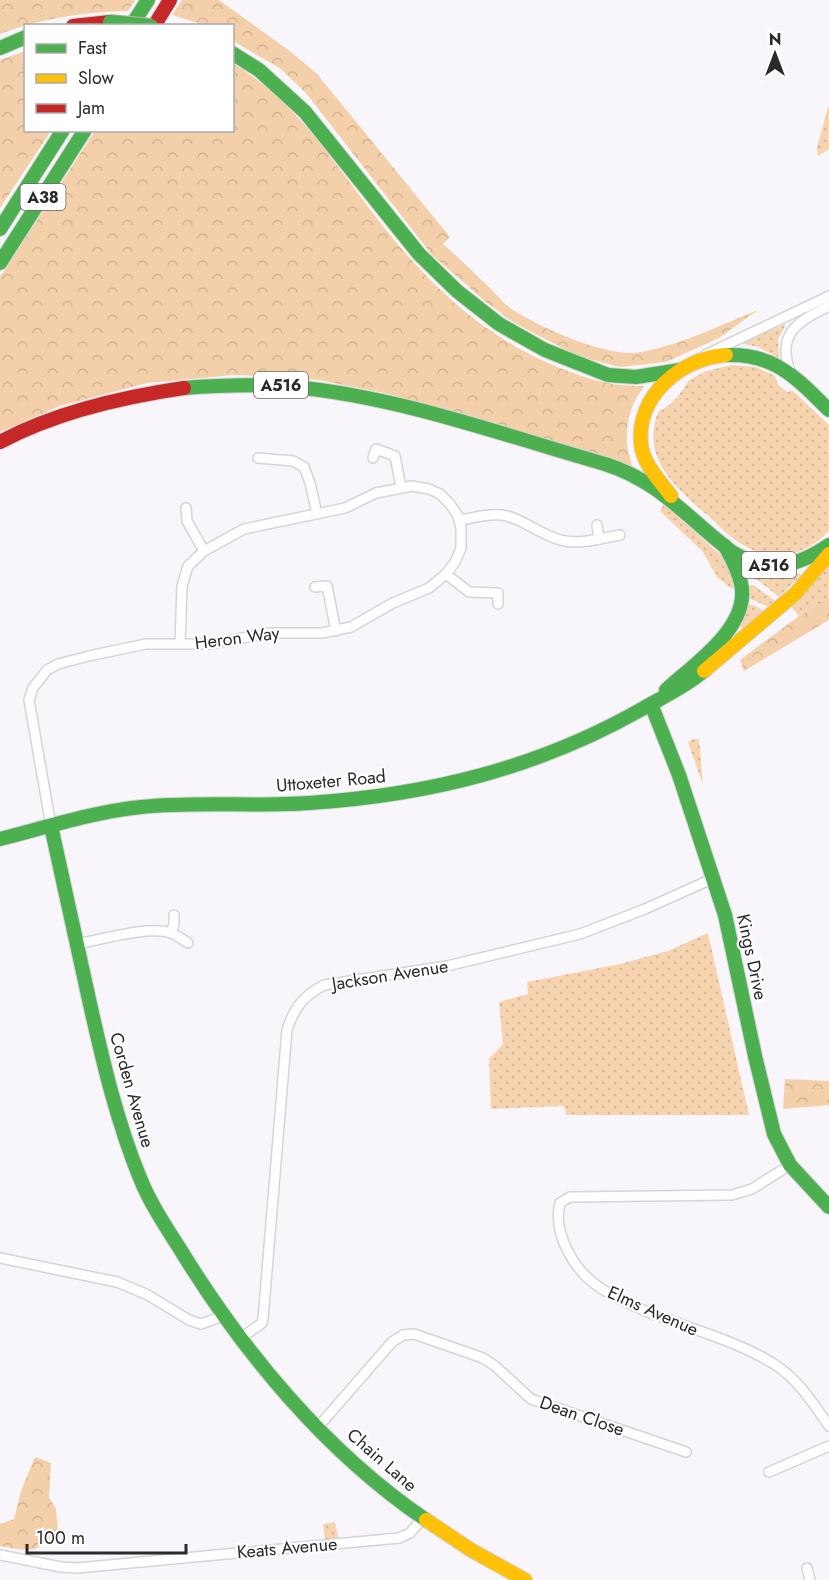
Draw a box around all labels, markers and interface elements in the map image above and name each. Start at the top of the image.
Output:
legend [24,24,234,132]
north arrow [745,24,805,84]
text: N [769,28,781,51]
text: Fast [78,35,107,61]
text: Slow [78,65,115,91]
text: Jam [76,95,105,121]
road number: A38 [20,184,66,210]
road number: A516 [254,372,308,398]
road number: A516 [742,552,796,578]
street label: Heron Way [193,620,281,656]
street label: Uttoxeter Road [275,763,387,799]
street label: Kings Drive [730,912,774,1002]
street label: Jackson Avenue [328,953,450,997]
street label: Corden Avenue [103,1029,161,1151]
street label: Elms Avenue [603,1279,703,1343]
street label: Dean Close [536,1389,628,1443]
street label: Chain Lane [341,1422,423,1498]
scale bar [27,1517,186,1555]
text: 100 m [36,1525,85,1551]
street label: Keats Avenue [236,1531,338,1565]

